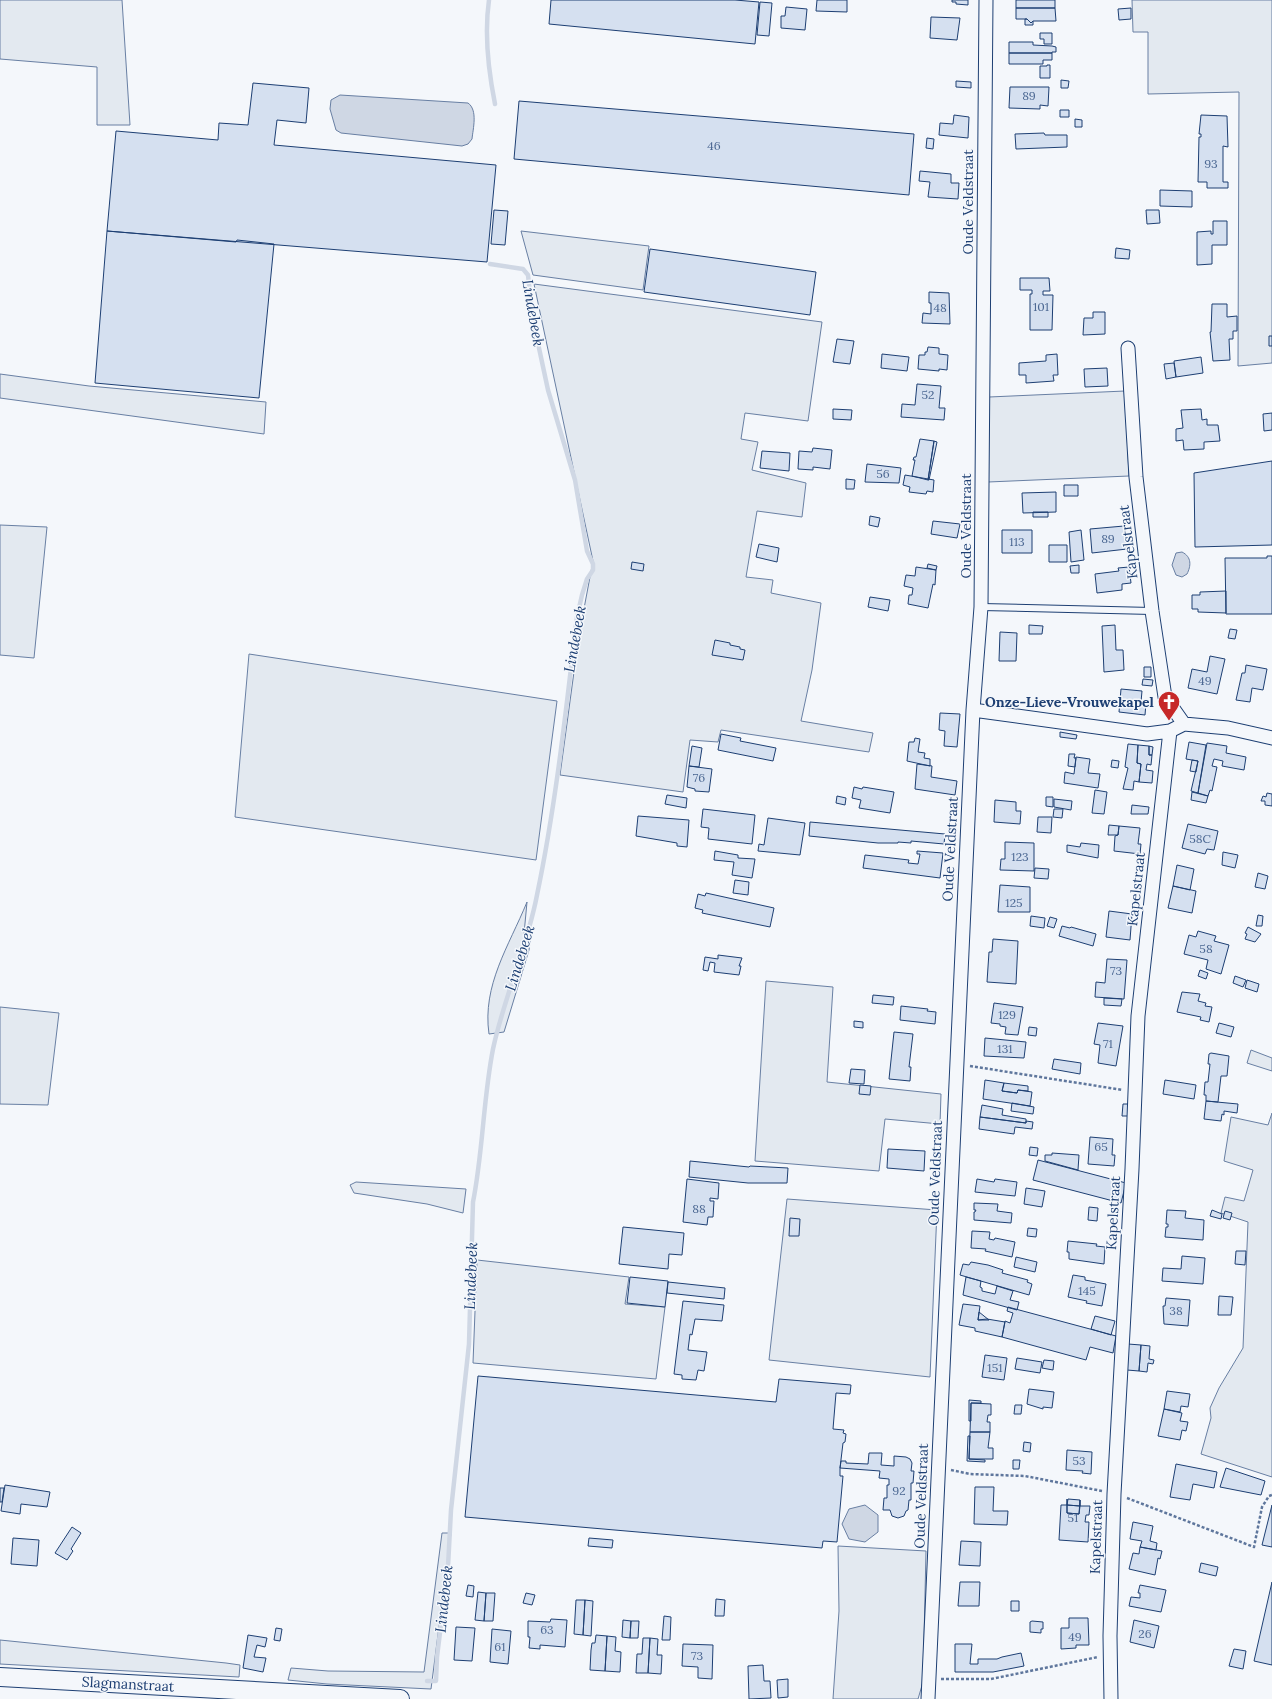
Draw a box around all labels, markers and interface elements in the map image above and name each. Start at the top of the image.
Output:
house number: 89 [1022,88,1036,103]
house number: 46 [707,138,721,153]
street label: Oude Veldstraat [959,149,977,255]
house number: 93 [1204,156,1218,171]
water label: Lindebeek [518,278,549,348]
house number: 101 [1033,299,1049,314]
house number: 48 [933,300,947,315]
house number: 52 [922,387,934,402]
house number: 56 [876,466,890,481]
street label: Oude Veldstraat [957,473,975,579]
street label: Kapelstraat [1114,504,1141,580]
house number: 89 [1101,531,1115,546]
house number: 113 [1009,534,1025,549]
water label: Lindebeek [559,604,590,674]
house number: 49 [1198,673,1212,688]
church icon: Onze-Lieve-Vrouwekapel [1156,689,1182,722]
place label: Onze-Lieve-Vrouwekapel [985,693,1155,711]
house number: 76 [693,770,705,785]
street label: Oude Veldstraat [938,795,962,902]
house number: 58C [1189,831,1211,846]
house number: 123 [1011,849,1029,864]
street label: Kapelstraat [1123,851,1149,927]
house number: 125 [1005,895,1023,910]
water label: Lindebeek [501,922,539,993]
house number: 58 [1199,941,1213,956]
house number: 73 [1110,963,1122,978]
house number: 129 [998,1007,1016,1022]
house number: 71 [1103,1036,1113,1051]
house number: 131 [997,1041,1013,1056]
street label: Oude Veldstraat [924,1120,946,1226]
house number: 65 [1094,1139,1108,1154]
street label: Kapelstraat [1102,1175,1124,1251]
house number: 88 [692,1201,706,1216]
water label: Lindebeek [460,1242,481,1310]
house number: 145 [1078,1283,1096,1298]
house number: 38 [1169,1303,1183,1318]
house number: 151 [987,1360,1003,1375]
street label: Oude Veldstraat [910,1443,932,1549]
house number: 53 [1072,1453,1086,1468]
house number: 92 [892,1483,906,1498]
street label: Kapelstraat [1086,1499,1106,1574]
house number: 51 [1068,1510,1078,1525]
water label: Lindebeek [431,1564,457,1634]
house number: 63 [540,1622,554,1637]
house number: 26 [1138,1626,1152,1641]
house number: 49 [1068,1629,1082,1644]
house number: 61 [494,1639,506,1654]
house number: 73 [691,1648,703,1663]
street label: Slagmanstraat [81,1673,175,1695]

